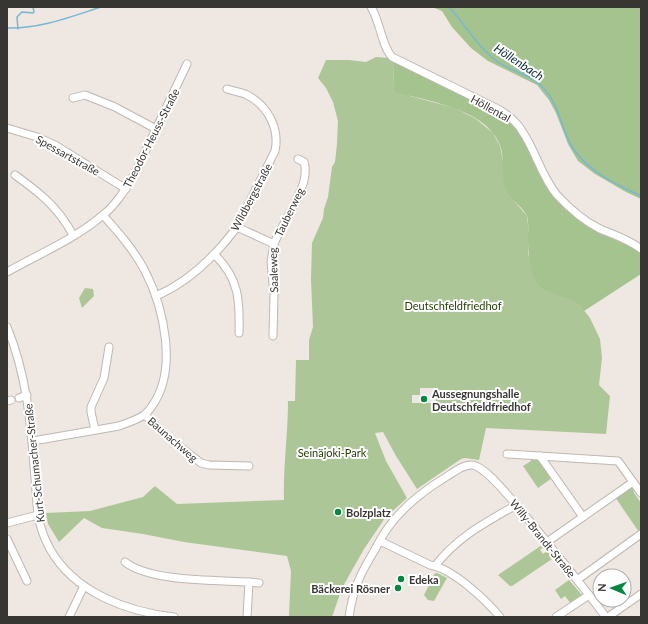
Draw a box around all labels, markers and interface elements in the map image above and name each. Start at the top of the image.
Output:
water label: Höllenbach [491,40,547,84]
street label: Theodor-Heuss-Straße [120,86,182,190]
street label: Höllental [469,92,513,124]
street label: Spessartstraße [34,132,102,178]
street label: Wildbergstraße [228,161,274,233]
street label: Tauberweg [272,185,307,239]
street label: Saaleweg [266,247,280,293]
park label: Deutschfeldfriedhof [404,299,502,312]
place label: Aussegnungshalle Deutschfeldfriedhof [431,387,531,413]
marker: Aussegnungshalle Deutschfeldfriedhof [419,394,429,404]
street label: Kurt-Schumacher-Straße [21,403,47,523]
street label: Baunachweg [145,414,201,464]
park label: Seinäjoki-Park [298,446,367,459]
street label: Willy-Brandt-Straße [507,496,579,580]
place label: Bolzplatz [346,506,391,519]
marker: Bolzplatz [333,507,343,517]
north arrow [592,568,632,608]
place label: Edeka [409,573,439,586]
marker: Edeka [396,574,406,584]
place label: Bäckerei Rösner [311,582,391,595]
marker: Bäckerei Rösner [393,583,403,593]
text: N [595,583,608,592]

